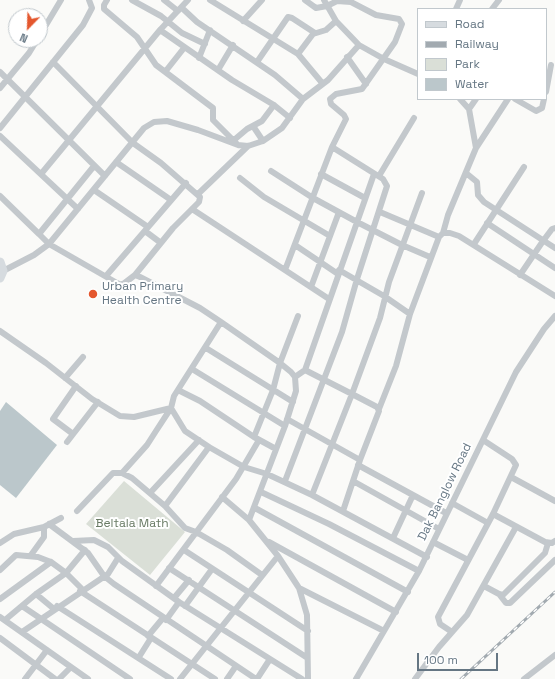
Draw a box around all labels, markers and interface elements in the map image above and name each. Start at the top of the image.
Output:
north arrow [8,8,48,48]
legend [417,8,547,100]
text: Road [455,16,484,32]
text: N [18,30,30,46]
text: Railway [455,36,499,52]
text: Park [455,56,480,72]
text: Water [455,76,489,92]
place label: Urban Primary Health Centre [102,280,183,308]
marker: Urban Primary Health Centre [87,288,99,300]
street label: Dak Banglow Road [415,441,475,543]
park label: Beltala Math [95,517,169,531]
scale bar [419,645,500,671]
text: 100 m [424,652,458,668]

